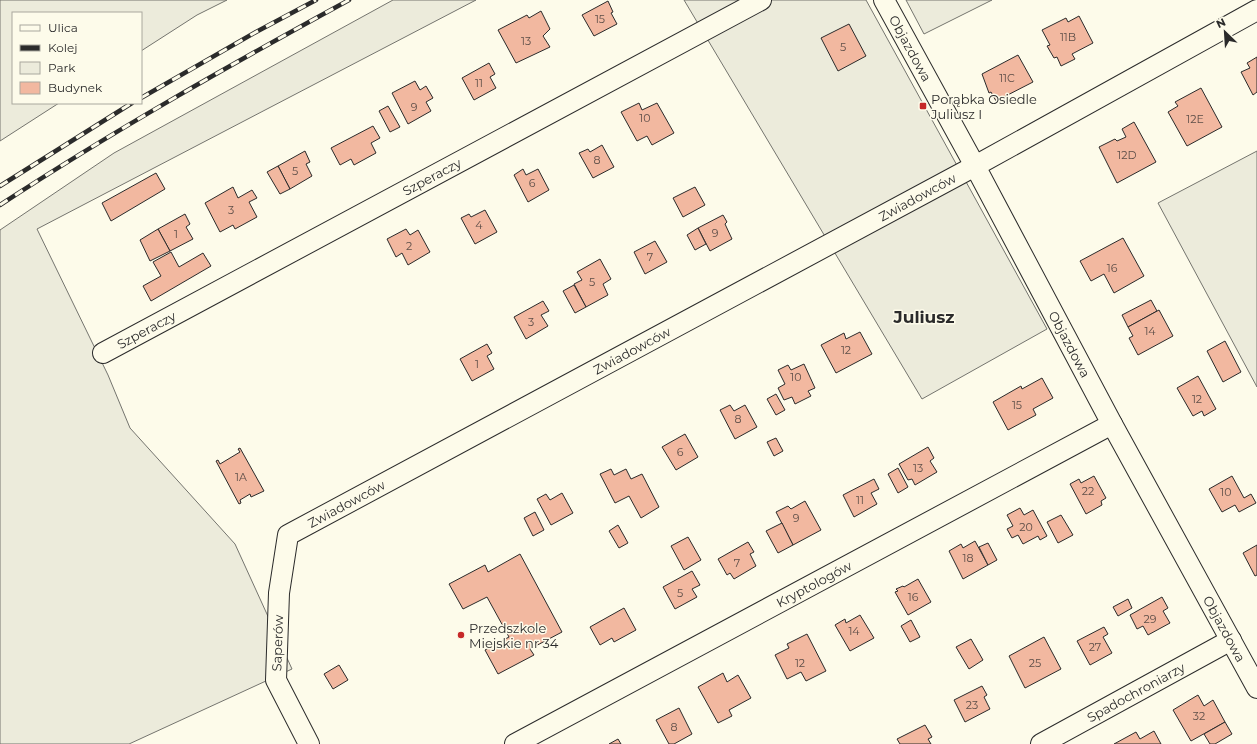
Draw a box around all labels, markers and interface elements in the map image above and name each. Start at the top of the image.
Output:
legend [12,12,142,104]
house number: 15 [595,12,605,26]
street label: Objazdowa [886,12,935,84]
north arrow [1205,12,1245,52]
text: N [1214,15,1228,31]
text: Ulica [48,20,78,35]
house number: 11B [1060,30,1076,44]
house number: 13 [521,34,531,48]
text: Kolej [48,40,77,55]
house number: 5 [840,40,846,54]
text: Park [48,60,76,75]
house number: 11C [999,71,1015,85]
house number: 11 [475,76,483,90]
text: Budynek [48,80,103,95]
place label: Porąbka Osiedle Juliusz I [930,91,1037,122]
house number: 9 [411,100,418,114]
marker: Porąbka Osiedle Juliusz I [918,101,928,111]
house number: 10 [639,111,651,125]
house number: 12E [1186,112,1204,126]
house number: 12D [1117,148,1137,162]
house number: 8 [593,153,601,167]
street label: Szperaczy [400,154,465,199]
house number: 5 [292,164,298,178]
street label: Zwiadowców [876,169,959,224]
house number: 6 [529,176,536,190]
house number: 3 [228,203,234,217]
house number: 4 [475,218,483,232]
house number: 9 [712,226,719,240]
house number: 1 [174,227,178,241]
house number: 2 [406,239,412,253]
house number: 7 [647,250,653,264]
house number: 16 [1107,261,1118,275]
house number: 5 [589,275,595,289]
street label: Szperaczy [114,307,179,352]
district label: Juliusz [892,307,955,327]
street label: Objazdowa [1045,308,1094,380]
house number: 3 [528,315,534,329]
street label: Zwiadowców [590,323,674,378]
house number: 14 [1144,324,1156,338]
house number: 12 [841,343,851,357]
house number: 1 [475,357,479,371]
house number: 10 [790,370,802,384]
house number: 12 [1192,392,1202,406]
house number: 15 [1012,398,1022,412]
house number: 8 [734,412,742,426]
house number: 6 [677,445,684,459]
house number: 13 [913,461,923,475]
house number: 1A [235,470,247,484]
street label: Zwiadowców [305,476,388,531]
house number: 22 [1082,484,1094,498]
house number: 10 [1220,485,1232,499]
house number: 11 [856,493,864,507]
house number: 9 [793,511,800,525]
house number: 20 [1019,520,1033,534]
house number: 18 [963,551,974,565]
house number: 7 [734,556,740,570]
street label: Kryptologów [773,557,855,611]
house number: 5 [677,586,683,600]
house number: 16 [908,590,919,604]
street label: Objazdowa [1200,593,1249,665]
house number: 29 [1144,612,1157,626]
street label: Saperów [268,614,286,672]
place label: Przedszkole Miejskie nr 34 [469,620,559,651]
house number: 14 [848,624,860,638]
marker: Przedszkole Miejskie nr 34 [456,630,466,640]
house number: 27 [1089,640,1101,654]
house number: 12 [795,656,805,670]
house number: 25 [1029,656,1041,670]
street label: Spadochroniarzy [1084,658,1188,725]
house number: 23 [966,698,978,712]
house number: 32 [1193,709,1205,723]
house number: 8 [670,720,678,734]

